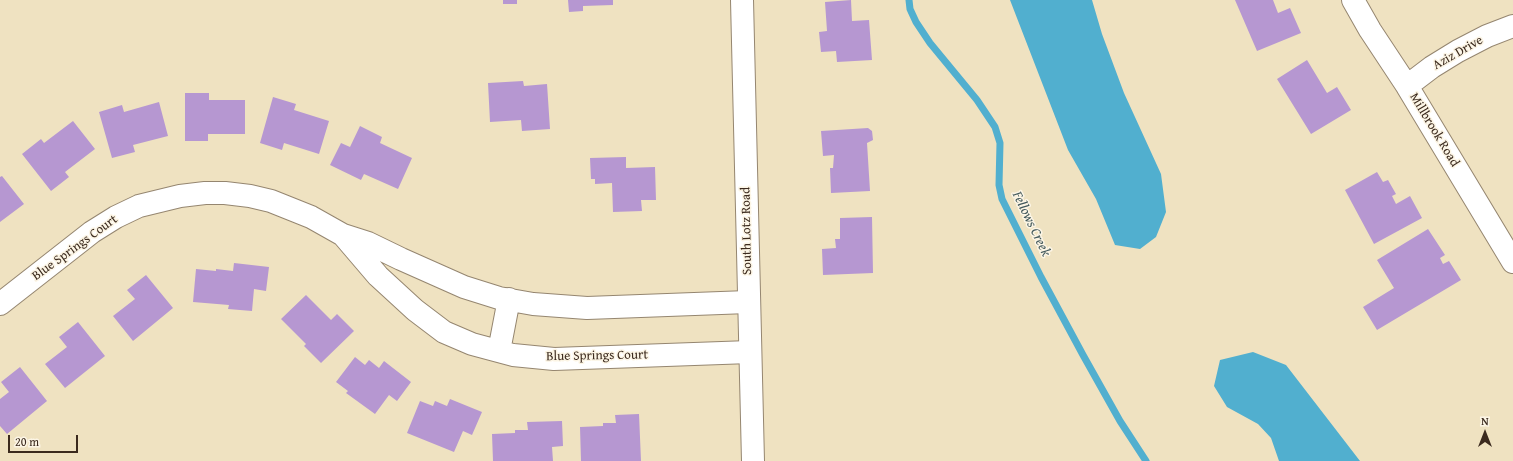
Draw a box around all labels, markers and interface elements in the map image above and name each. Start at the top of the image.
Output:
street label: Aziz Drive [1430,33,1486,73]
street label: Millbrook Road [1406,90,1462,170]
street label: South Lotz Road [738,187,756,275]
water label: Fellows Creek [1008,189,1054,259]
street label: Blue Springs Court [29,212,121,284]
street label: Blue Springs Court [546,347,648,365]
north arrow [1465,413,1505,453]
text: N [1481,413,1489,429]
scale bar [10,427,80,453]
text: 20 m [15,433,39,450]

